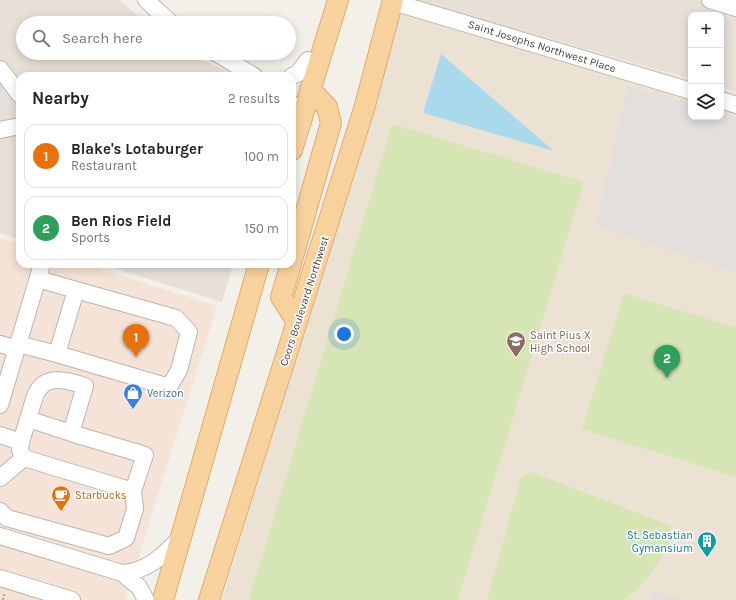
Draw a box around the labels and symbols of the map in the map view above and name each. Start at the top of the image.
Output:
street label: Saint Josephs Northwest Place [466,18,618,75]
street label: Coors Boulevard Northwest [277,235,332,368]
pin: 1 [123,324,149,357]
your location [334,324,354,344]
place label: Saint Pius X High School [530,329,591,355]
school or university icon: Saint Pius X High School [505,330,527,358]
pin: 2 [654,345,680,378]
shop icon: Verizon [122,382,144,410]
place label: Verizon [147,387,184,400]
cafe icon: Starbucks [50,484,72,512]
place label: Starbucks [75,489,127,502]
place label: St. Sebastian Gymansium [627,529,693,555]
building icon: St. Sebastian Gymansium [696,530,718,558]

